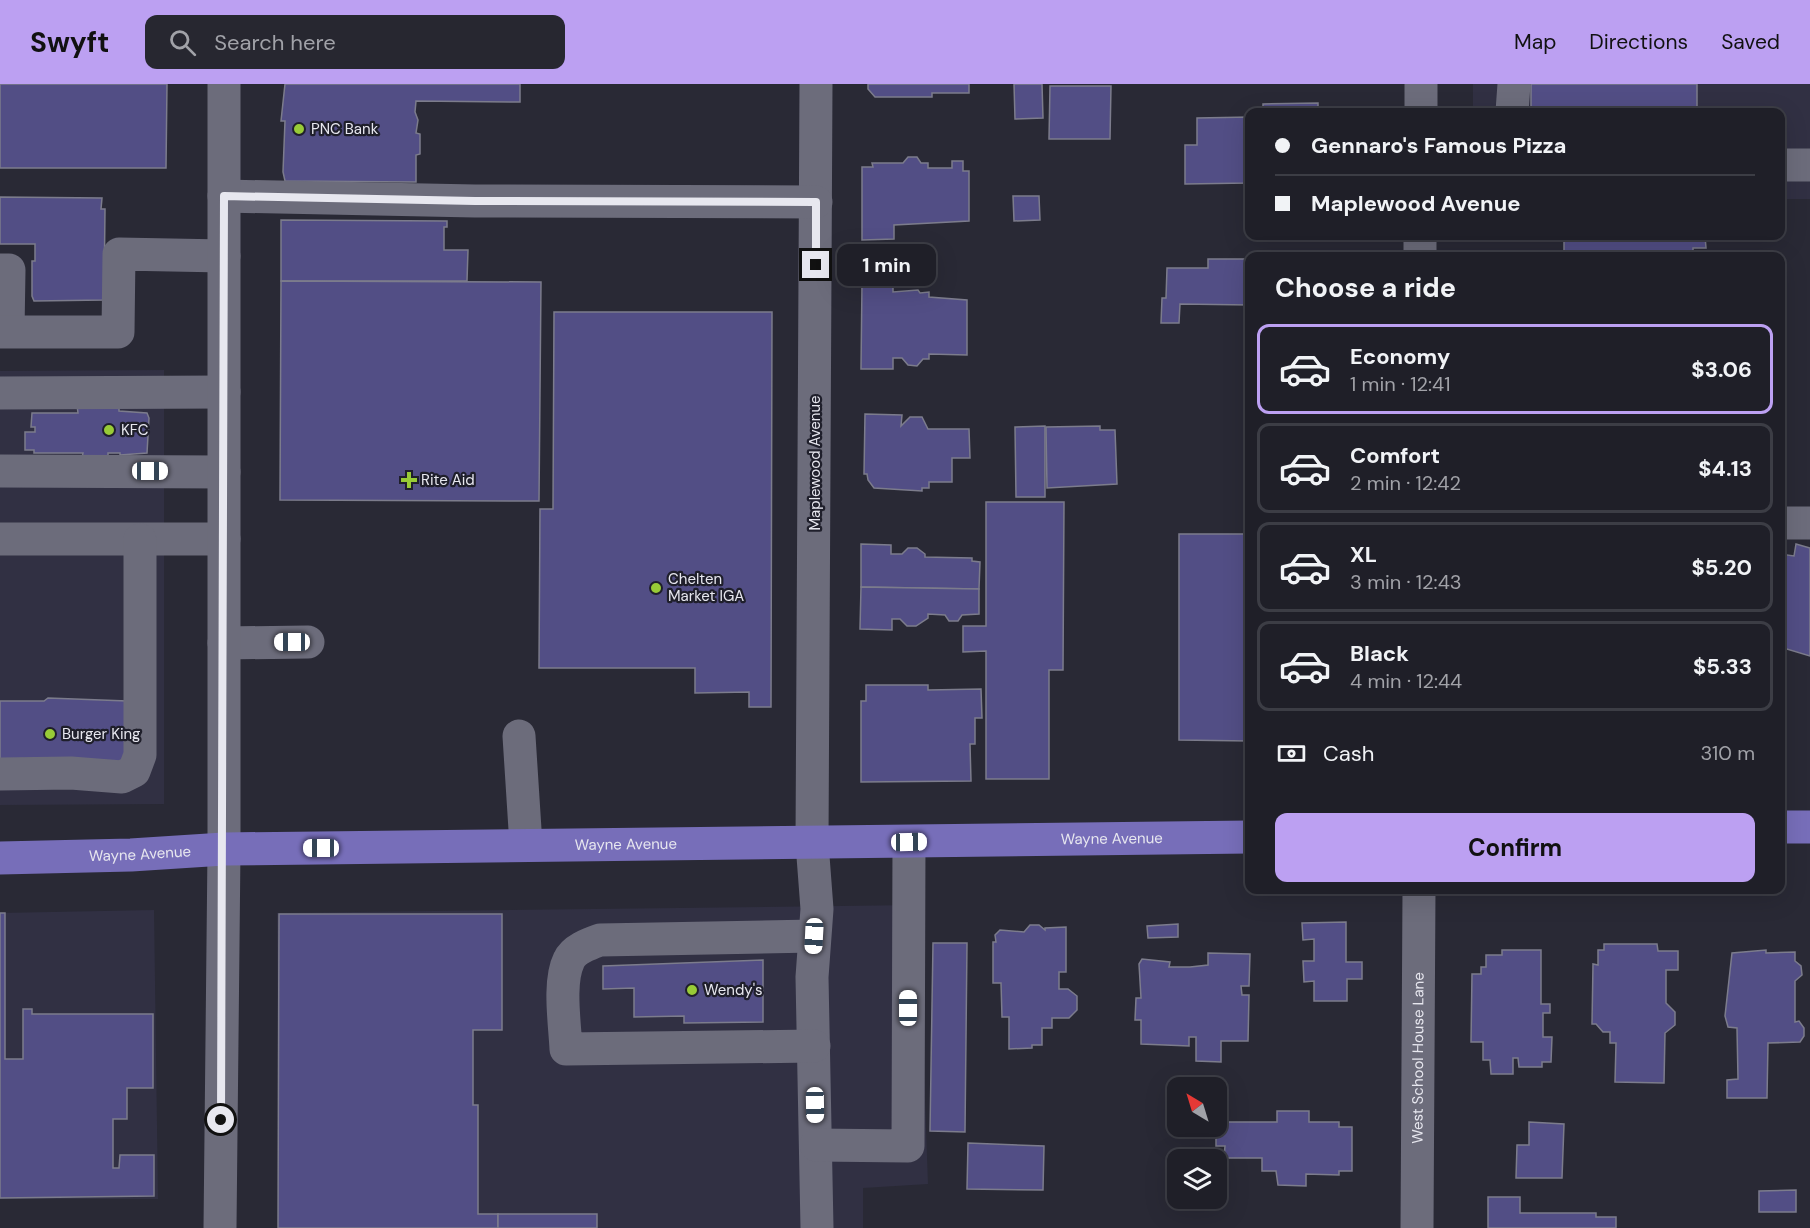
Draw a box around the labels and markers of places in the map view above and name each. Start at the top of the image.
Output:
place label: PNC Bank [311,119,379,139]
marker: PNC Bank [292,122,306,136]
place label: KFC [121,420,149,440]
marker: KFC [102,423,116,437]
place label: Rite Aid [421,470,475,490]
marker: Rite Aid [402,473,416,487]
place label: Chelten Market IGA [668,569,744,606]
marker: Chelten Market IGA [649,581,663,595]
place label: Burger King [62,724,140,744]
marker: Burger King [43,727,57,741]
place label: Wendy's [704,980,763,1000]
marker: Wendy's [685,983,699,997]

